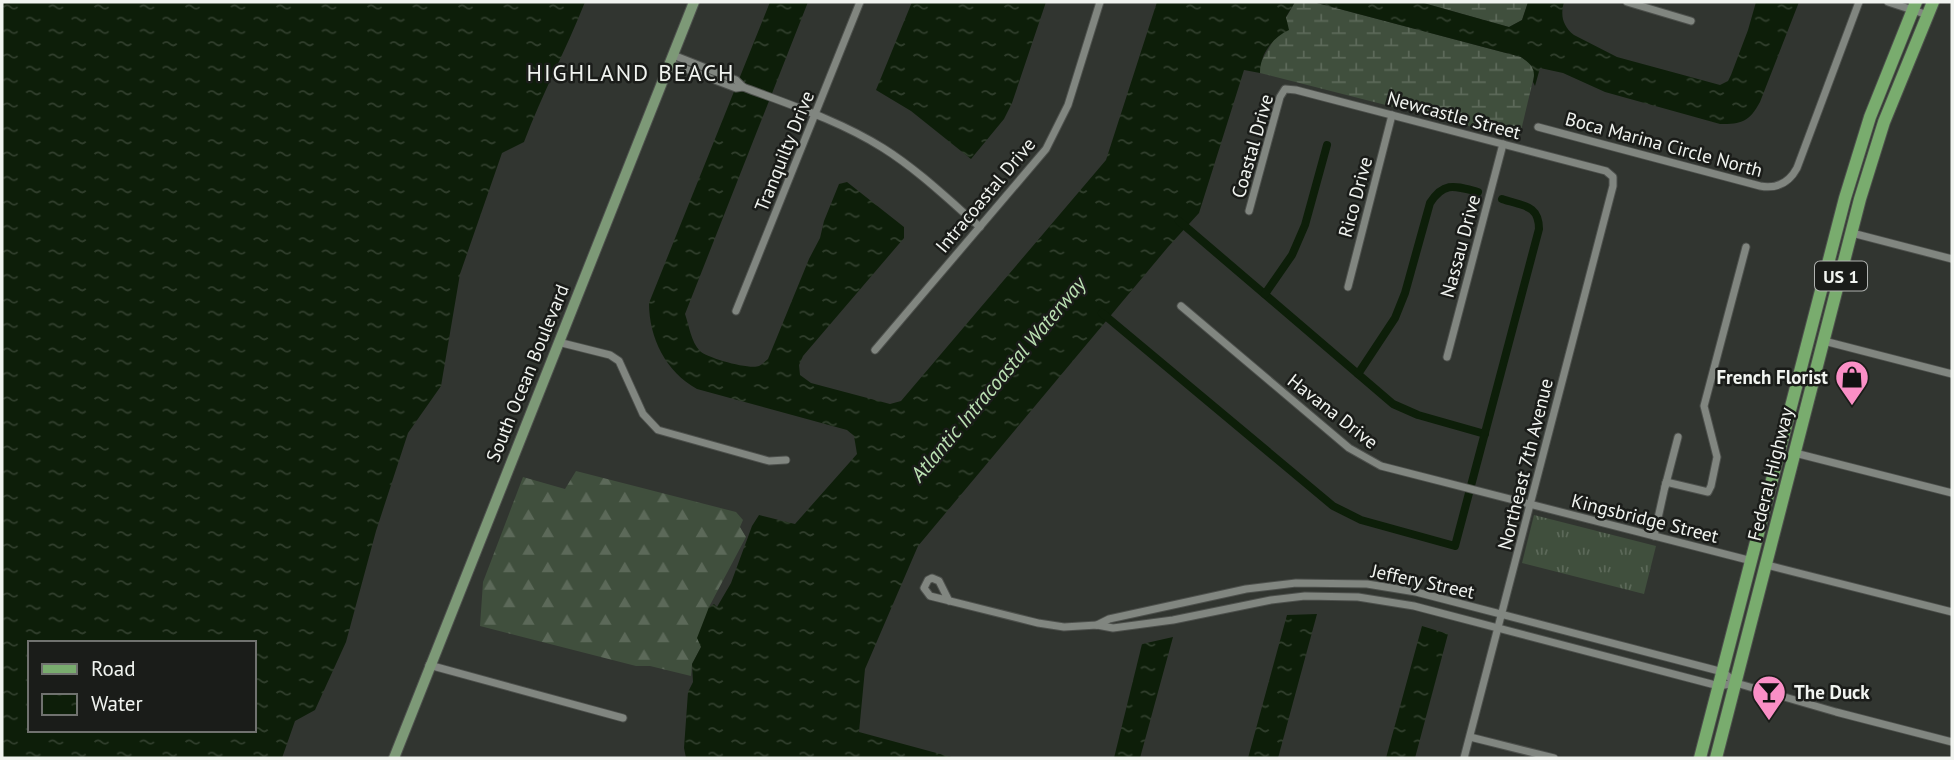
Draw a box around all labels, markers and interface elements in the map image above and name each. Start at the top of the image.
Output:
district label: HIGHLAND BEACH [526,58,736,87]
street label: Newcastle Street [1385,86,1524,144]
street label: Tranquilty Drive [749,87,819,215]
street label: Coastal Drive [1226,91,1278,201]
street label: Boca Marina Circle North [1563,106,1765,182]
street label: Intracoastal Drive [930,132,1040,258]
street label: Rico Drive [1333,154,1377,240]
street label: Nassau Drive [1435,192,1485,300]
road number: US 1 [1815,262,1867,290]
water label: Atlantic Intracoastal Waterway [904,270,1093,488]
street label: South Ocean Boulevard [480,281,574,465]
shop icon: French Florist [1833,358,1871,407]
place label: French Florist [1716,365,1828,389]
street label: Havana Drive [1283,368,1383,454]
street label: Northeast 7th Avenue [1492,376,1558,552]
street label: Federal Highway [1742,405,1798,543]
street label: Kingsbridge Street [1569,488,1722,548]
street label: Jeffery Street [1368,558,1477,604]
legend [28,641,256,732]
text: Road [91,655,135,682]
bar icon: The Duck [1750,673,1788,722]
place label: The Duck [1794,680,1870,704]
text: Water [91,690,143,717]

